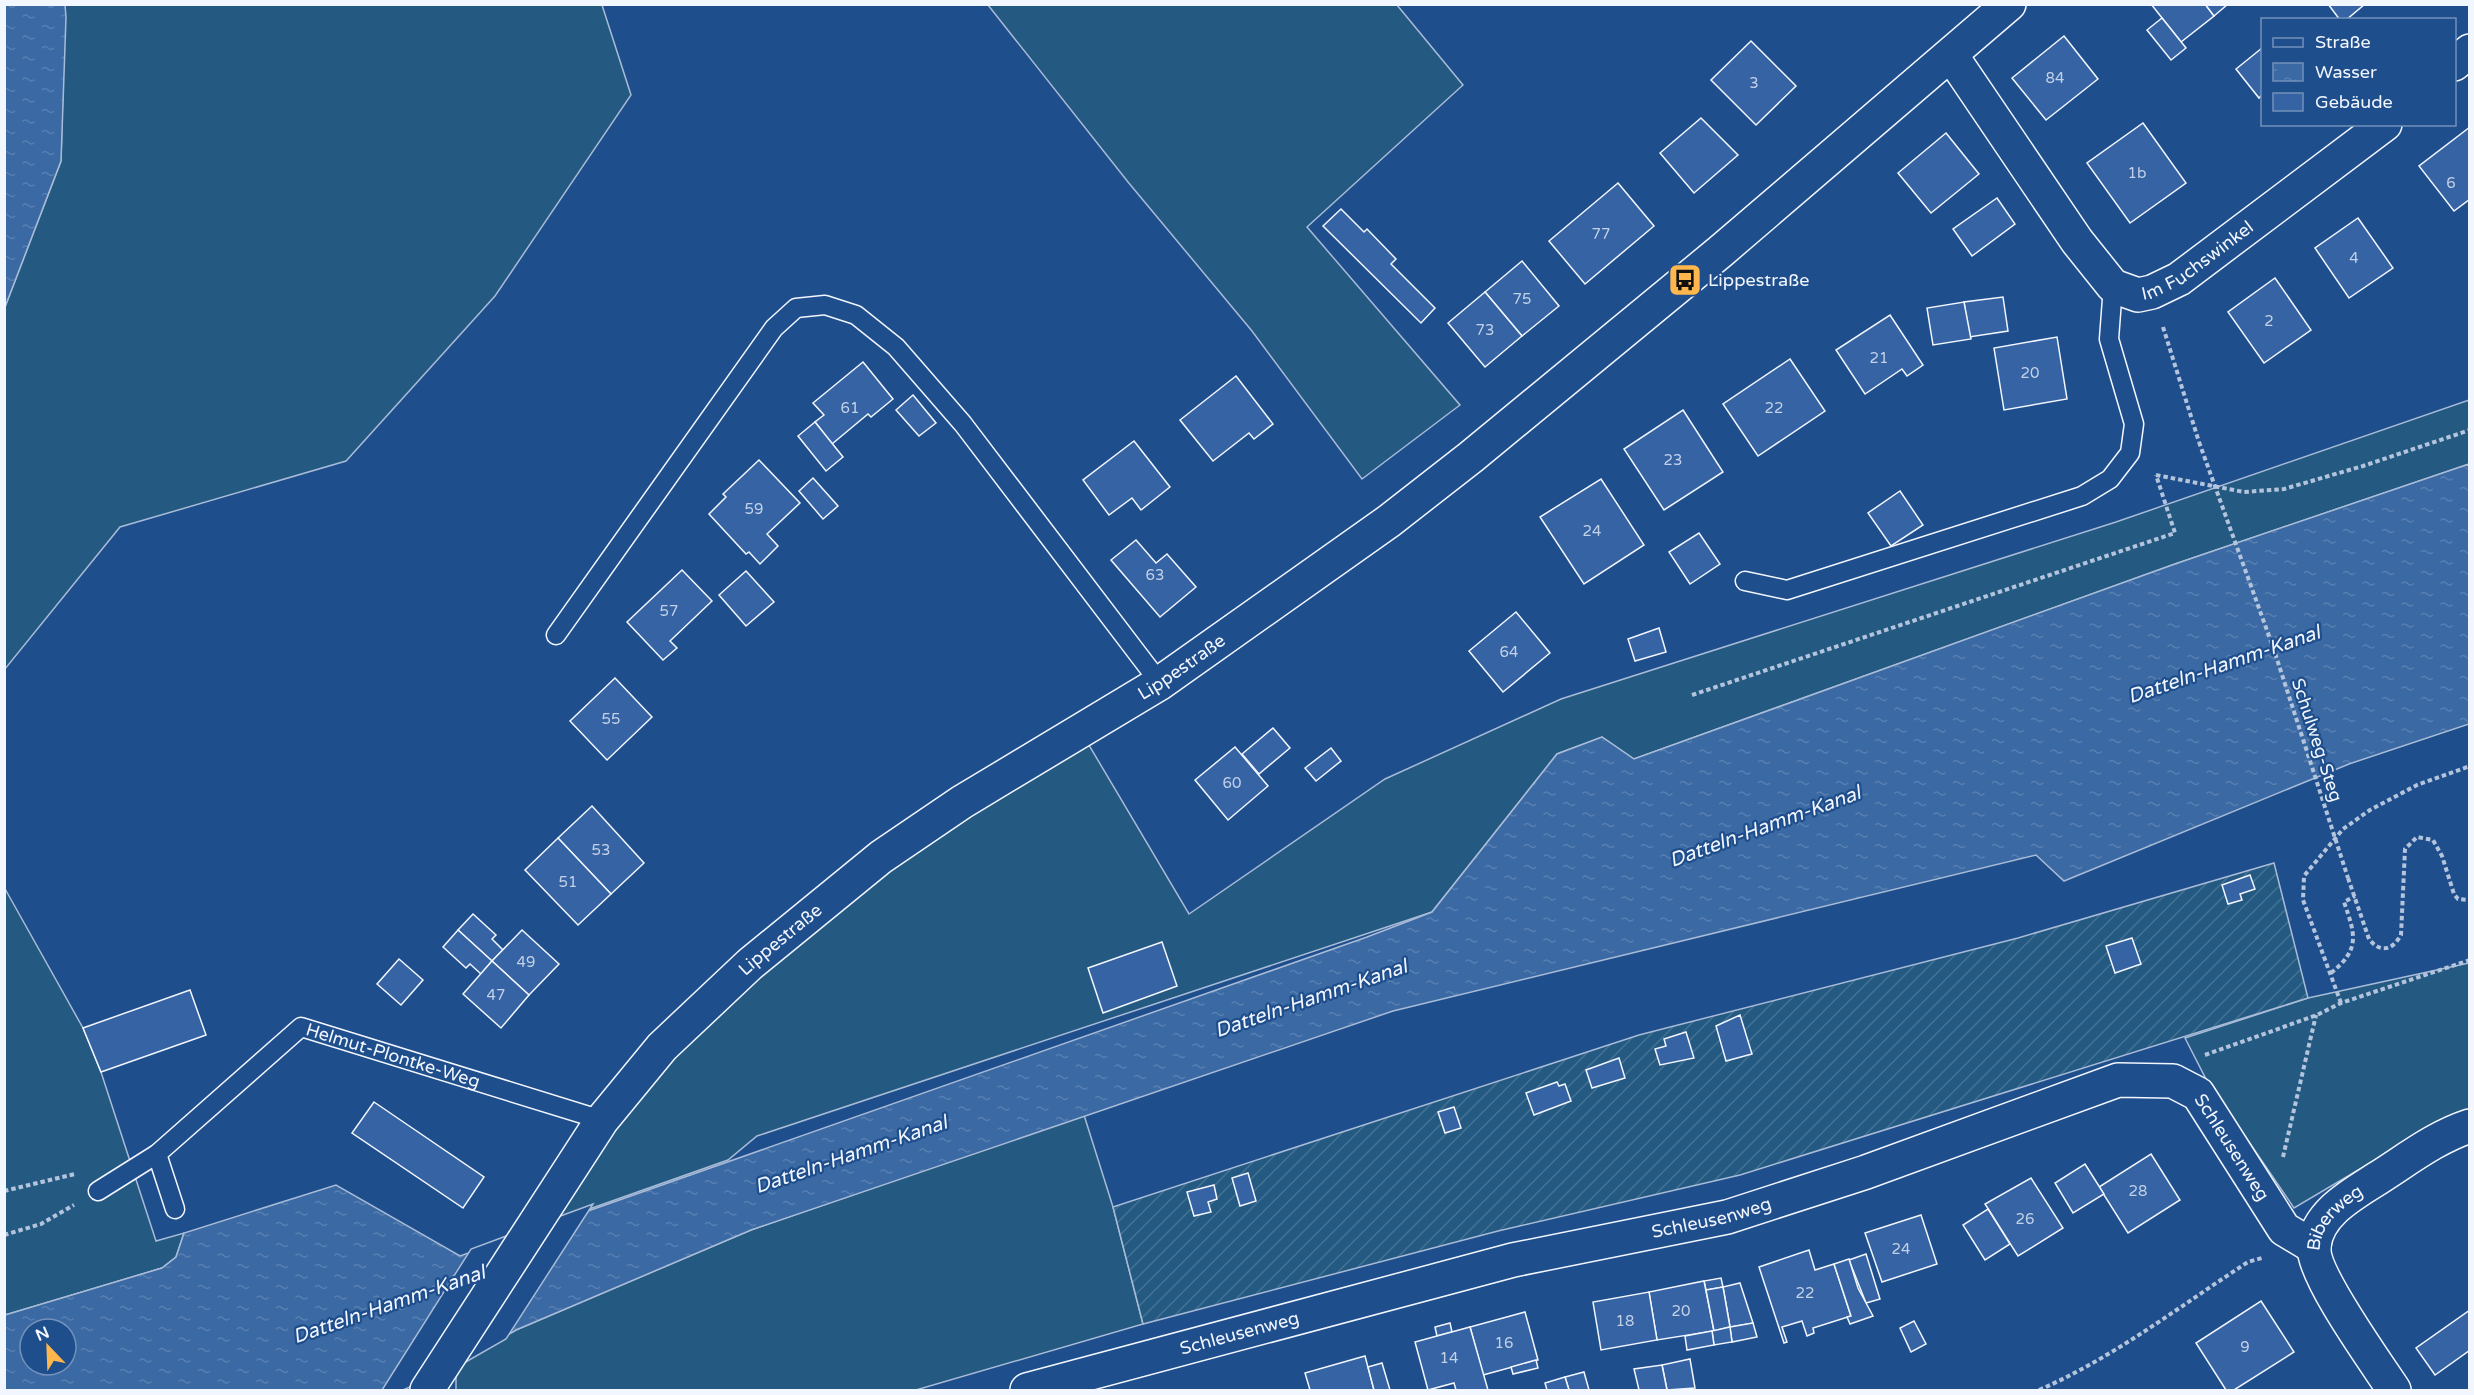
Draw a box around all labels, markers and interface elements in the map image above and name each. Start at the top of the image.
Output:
legend [2261,18,2456,126]
text: Straße [2315,31,2371,53]
text: Wasser [2315,61,2377,83]
house number: 84 [2046,69,2064,87]
house number: 3 [1749,74,1759,92]
text: Gebäude [2315,91,2393,113]
house number: 1b [2128,164,2146,182]
house number: 6 [2446,174,2456,192]
street label: Im Fuchswinkel [2139,216,2258,305]
house number: 77 [1592,225,1610,243]
house number: 4 [2349,249,2359,267]
bus stop icon: Lippestraße [1667,262,1703,298]
place label: Lippestraße [1708,269,1809,291]
house number: 75 [1513,290,1531,308]
house number: 2 [2264,312,2274,330]
house number: 73 [1476,321,1494,339]
house number: 21 [1870,349,1888,367]
house number: 20 [2021,364,2039,382]
house number: 61 [841,399,859,417]
house number: 22 [1765,399,1783,417]
house number: 23 [1664,451,1682,469]
house number: 59 [745,500,763,518]
house number: 24 [1583,522,1601,540]
house number: 63 [1146,566,1164,584]
house number: 57 [660,602,678,620]
water label: Datteln-Hamm-Kanal [2125,620,2325,709]
street label: Lippestraße [1134,629,1230,705]
house number: 64 [1500,643,1518,661]
street label: Schulweg-Steg [2287,675,2347,805]
house number: 55 [602,710,620,728]
house number: 60 [1223,774,1241,792]
water label: Datteln-Hamm-Kanal [1666,781,1866,873]
house number: 53 [592,841,610,859]
house number: 51 [559,873,577,891]
street label: Lippestraße [734,899,826,980]
house number: 49 [517,953,535,971]
water label: Datteln-Hamm-Kanal [1212,954,1412,1043]
house number: 47 [487,986,505,1004]
street label: Helmut-Plontke-Weg [303,1018,483,1093]
street label: Schleusenweg [2190,1090,2274,1205]
water label: Datteln-Hamm-Kanal [752,1110,952,1199]
street label: Biberweg [2302,1180,2367,1252]
house number: 28 [2129,1182,2147,1200]
street label: Schleusenweg [1650,1192,1774,1243]
house number: 26 [2016,1210,2034,1228]
house number: 24 [1892,1240,1910,1258]
water label: Datteln-Hamm-Kanal [290,1260,490,1349]
house number: 22 [1796,1284,1814,1302]
house number: 20 [1672,1302,1690,1320]
street label: Schleusenweg [1177,1307,1302,1360]
house number: 18 [1616,1312,1634,1330]
north arrow [18,1317,78,1377]
text: N [33,1322,52,1346]
house number: 16 [1495,1334,1513,1352]
house number: 9 [2240,1338,2250,1356]
house number: 14 [1440,1349,1458,1367]

